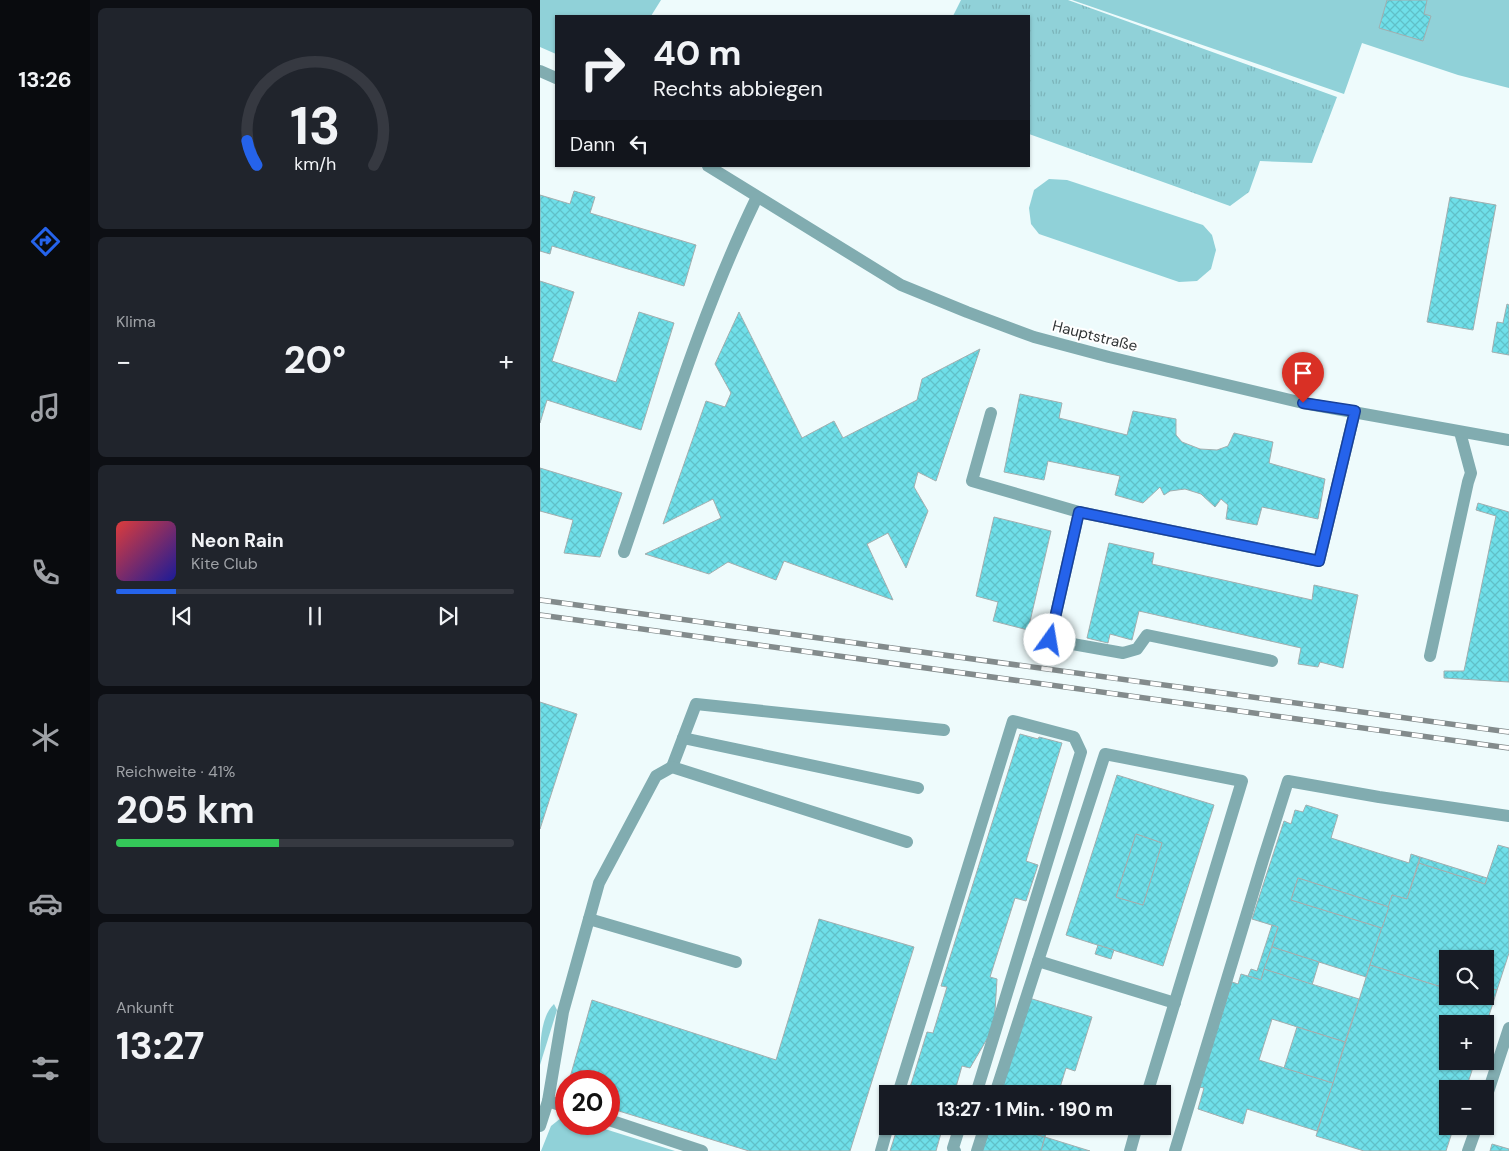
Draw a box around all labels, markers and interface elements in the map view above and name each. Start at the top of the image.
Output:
text: 40 m [653,30,742,76]
icon: right [570,35,635,100]
text: 13:26 [18,65,72,94]
text: Rechts abbiegen [653,74,823,103]
text: 13 [290,92,340,160]
icon: left [625,130,653,158]
text: Dann [570,132,615,157]
text: km/h [294,152,336,176]
icon: directions [28,224,63,259]
text: Klima [116,311,156,332]
street label: Hauptstraße [1050,316,1140,356]
text: 20° [284,335,346,385]
text: − [116,343,131,380]
text: + [499,343,514,380]
pin [1282,352,1324,403]
icon: arrive [1289,359,1317,387]
icon: music [28,390,63,425]
text: Neon Rain [191,528,284,553]
text: Kite Club [191,553,258,574]
icon: phone [28,555,63,590]
icon: previous [168,602,196,630]
icon: pause [301,602,329,630]
icon: next [434,602,462,630]
position arrow [1023,613,1075,665]
icon: climate [28,720,63,755]
text: Reichweite · 41% [116,761,235,782]
text: 205 km [116,785,255,835]
icon: car [28,886,63,921]
map controls [1439,950,1494,1135]
button: search [1439,950,1494,1005]
text: Ankunft [116,997,174,1018]
button: + [1439,1015,1494,1070]
text: 13:27 [116,1021,204,1071]
icon: filters [28,1051,63,1086]
speed limit sign: 20 [555,1070,620,1135]
button: − [1439,1080,1494,1135]
text: 13:27 · 1 Min. · 190 m [937,1097,1113,1122]

